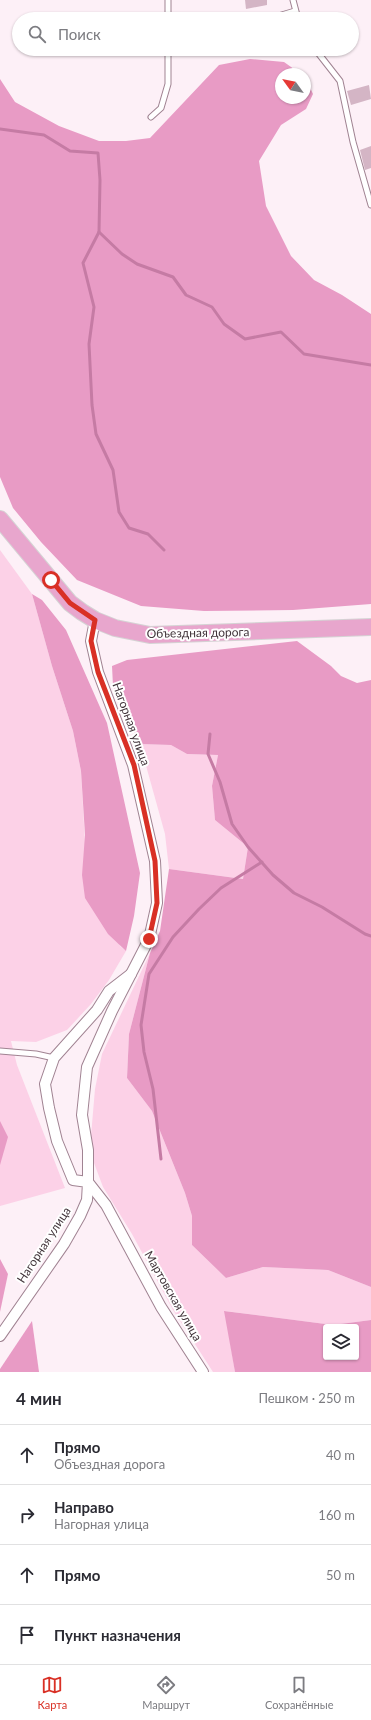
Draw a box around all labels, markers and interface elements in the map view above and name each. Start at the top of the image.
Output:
search box [12,12,359,56]
icon: search [26,23,48,45]
text: Поиск [58,25,101,43]
north arrow [275,68,311,104]
route start [42,571,60,589]
street label: Объездная дорога [147,624,249,641]
street label: Нагорная улица [109,680,154,768]
route end [140,930,158,948]
street label: Нагорная улица [13,1204,74,1286]
street label: Мартовская улица [142,1248,205,1344]
map controls [323,1324,359,1360]
button: layers [323,1324,359,1360]
text: 4 мин [16,1388,62,1409]
text: Пешком · 250 m [258,1390,355,1406]
text: Прямо [54,1438,100,1456]
icon: ahead [16,1444,38,1466]
text: 40 m [326,1447,355,1463]
text: Объездная дорога [54,1456,165,1472]
text: Направо [54,1498,114,1516]
icon: right [16,1504,38,1526]
text: 160 m [318,1507,355,1523]
text: Нагорная улица [54,1516,149,1532]
icon: ahead [16,1564,38,1586]
text: Прямо [54,1566,100,1584]
text: 50 m [326,1567,355,1583]
icon: arrive [16,1624,38,1646]
text: Пункт назначения [54,1626,181,1644]
tab: Карта [37,1674,67,1711]
tab: Маршрут [142,1674,190,1711]
tab: Сохранённые [265,1674,334,1711]

